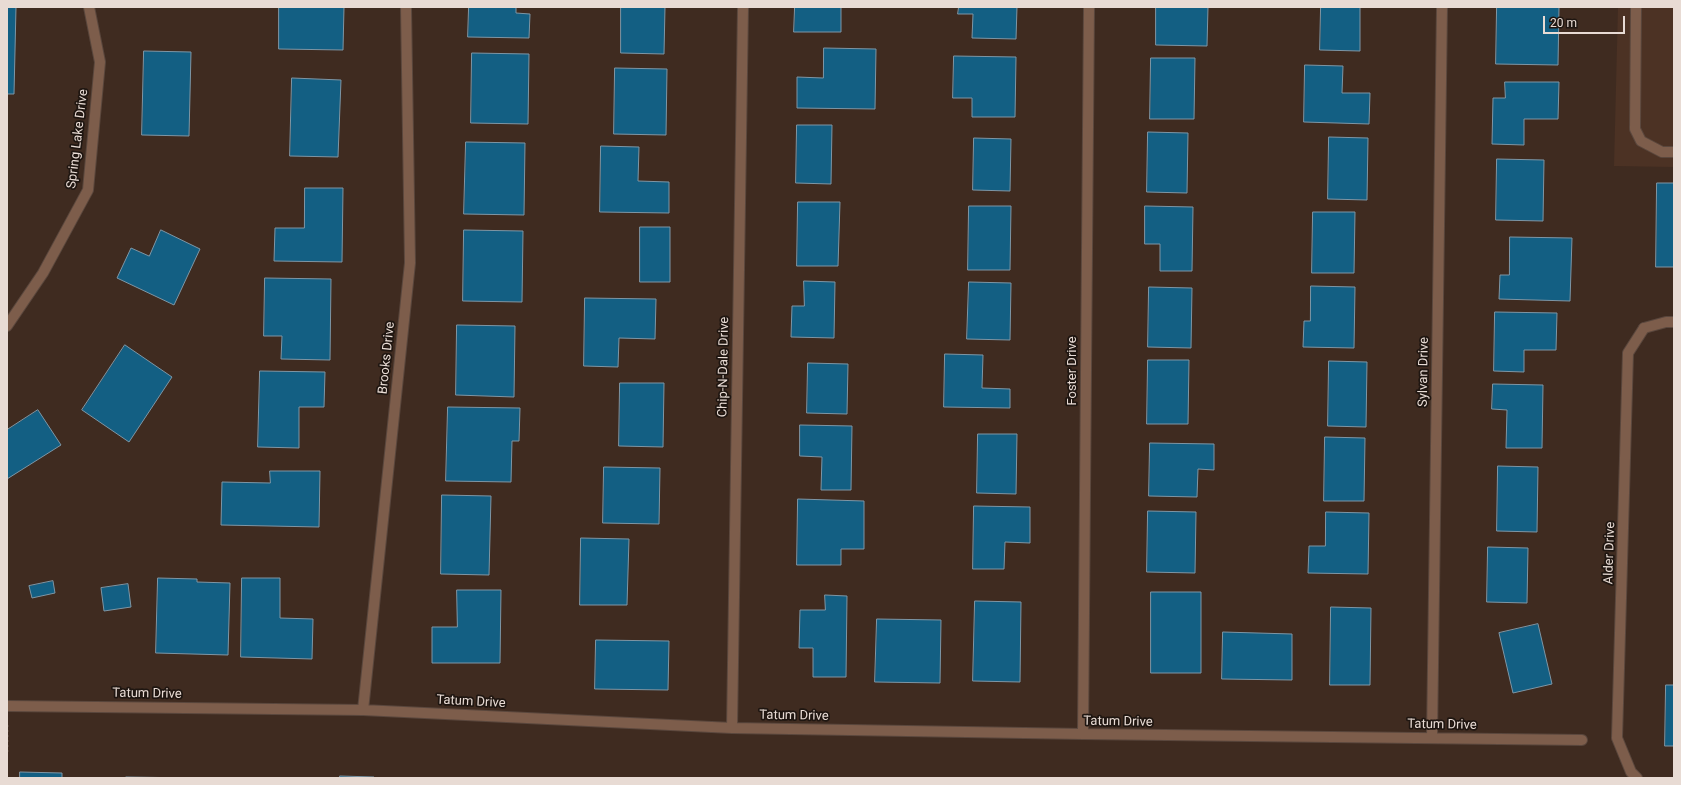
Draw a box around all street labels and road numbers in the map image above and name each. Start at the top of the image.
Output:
street label: Spring Lake Drive [64,88,92,190]
street label: Chip-N-Dale Drive [715,317,733,417]
street label: Brooks Drive [375,321,399,395]
street label: Foster Drive [1065,336,1081,406]
street label: Sylvan Drive [1416,337,1432,407]
street label: Alder Drive [1601,521,1619,585]
street label: Tatum Drive [112,686,182,702]
street label: Tatum Drive [436,692,506,712]
street label: Tatum Drive [759,708,829,724]
street label: Tatum Drive [1083,714,1153,730]
street label: Tatum Drive [1407,717,1477,733]

